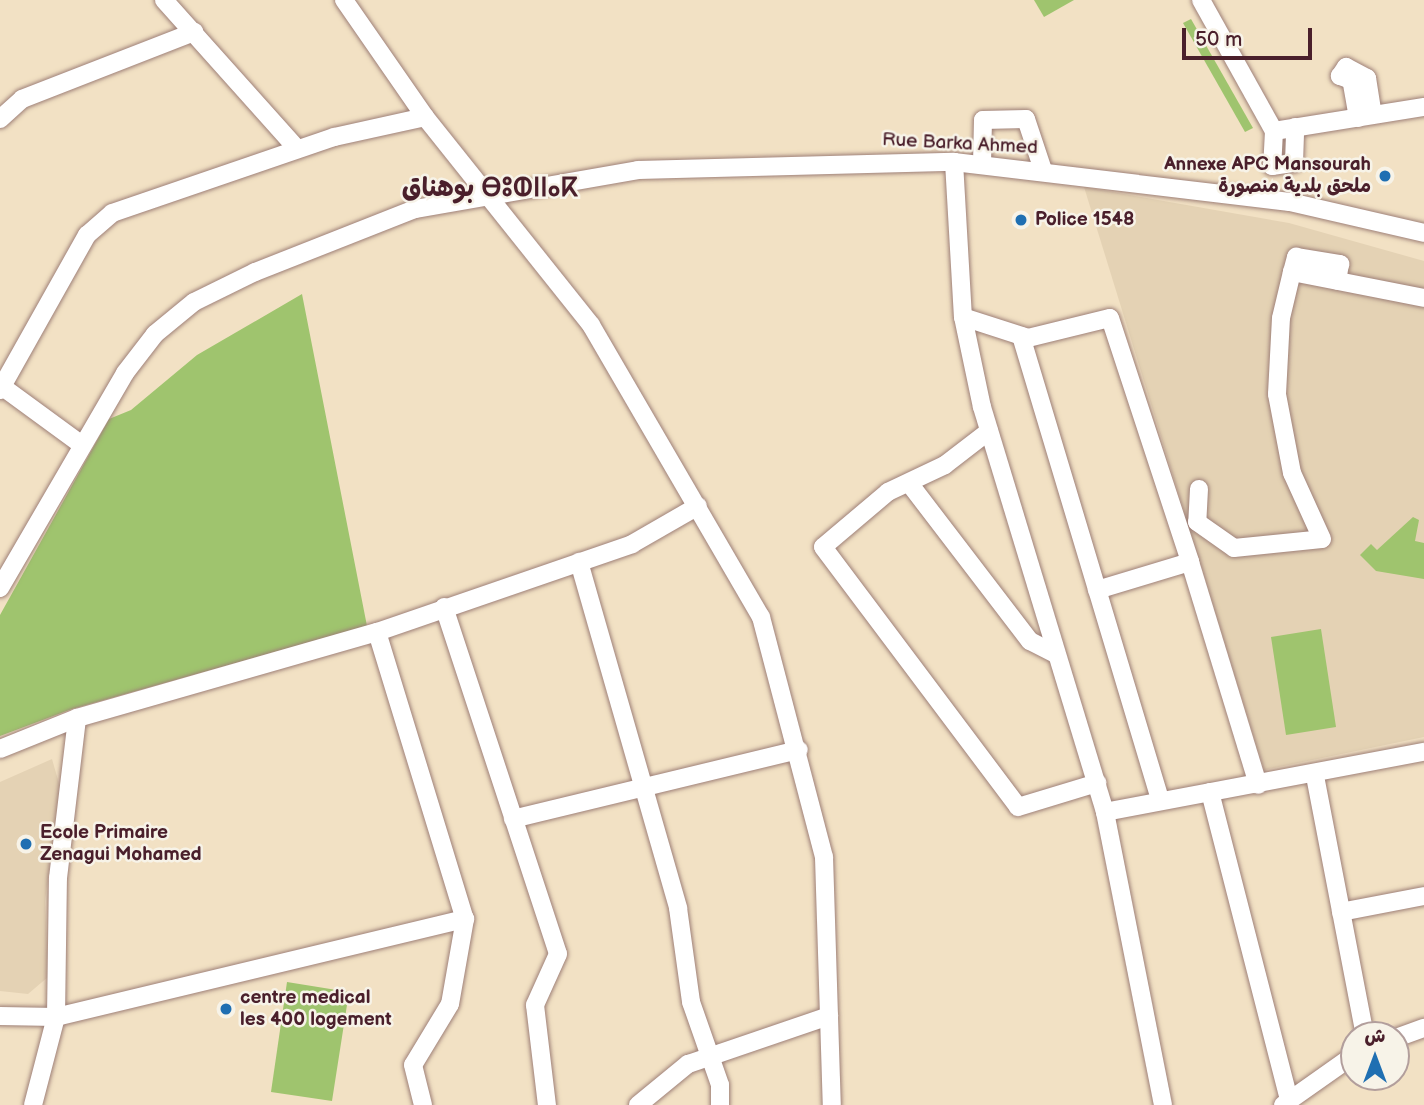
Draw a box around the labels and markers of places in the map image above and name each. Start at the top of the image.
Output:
place label: Annexe APC Mansourah ملحق بلدية منصورة [1164,154,1371,198]
marker: Annexe APC Mansourah ملحق بلدية منصورة [1377,168,1393,184]
place label: Police 1548 [1035,209,1134,231]
marker: Police 1548 [1013,212,1029,228]
place label: Ecole Primaire Zenagui Mohamed [40,822,202,866]
marker: Ecole Primaire Zenagui Mohamed [18,836,34,852]
place label: centre medical les 400 logement [240,987,392,1031]
marker: centre medical les 400 logement [218,1001,234,1017]

